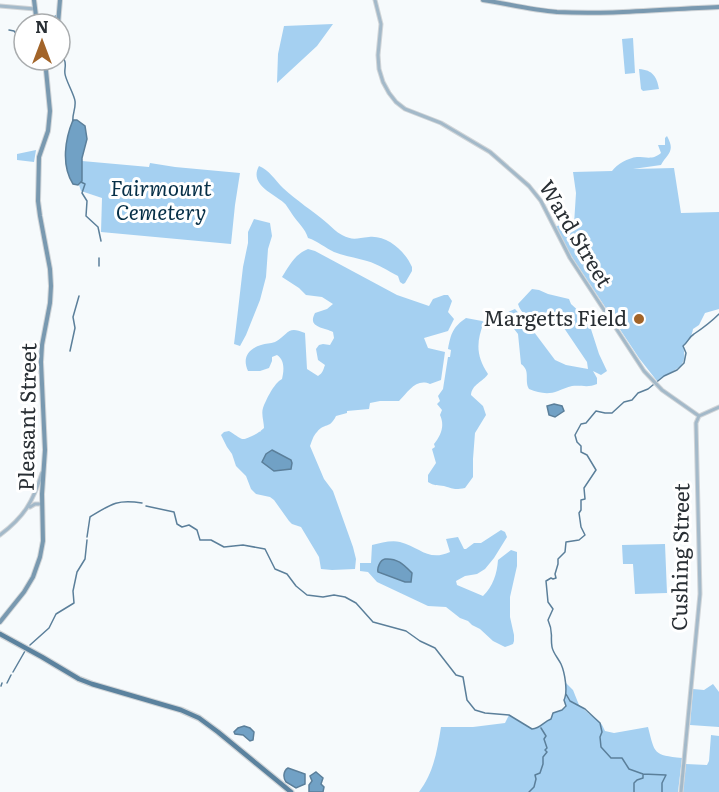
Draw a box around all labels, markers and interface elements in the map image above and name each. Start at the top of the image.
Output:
north arrow [12,12,72,72]
text: N [35,14,49,38]
park label: Fairmount Cemetery [110,171,212,226]
street label: Ward Street [533,173,622,293]
place label: Margetts Field [483,301,627,332]
marker: Margetts Field [632,312,646,326]
street label: Pleasant Street [9,342,42,491]
street label: Cushing Street [662,482,695,631]

